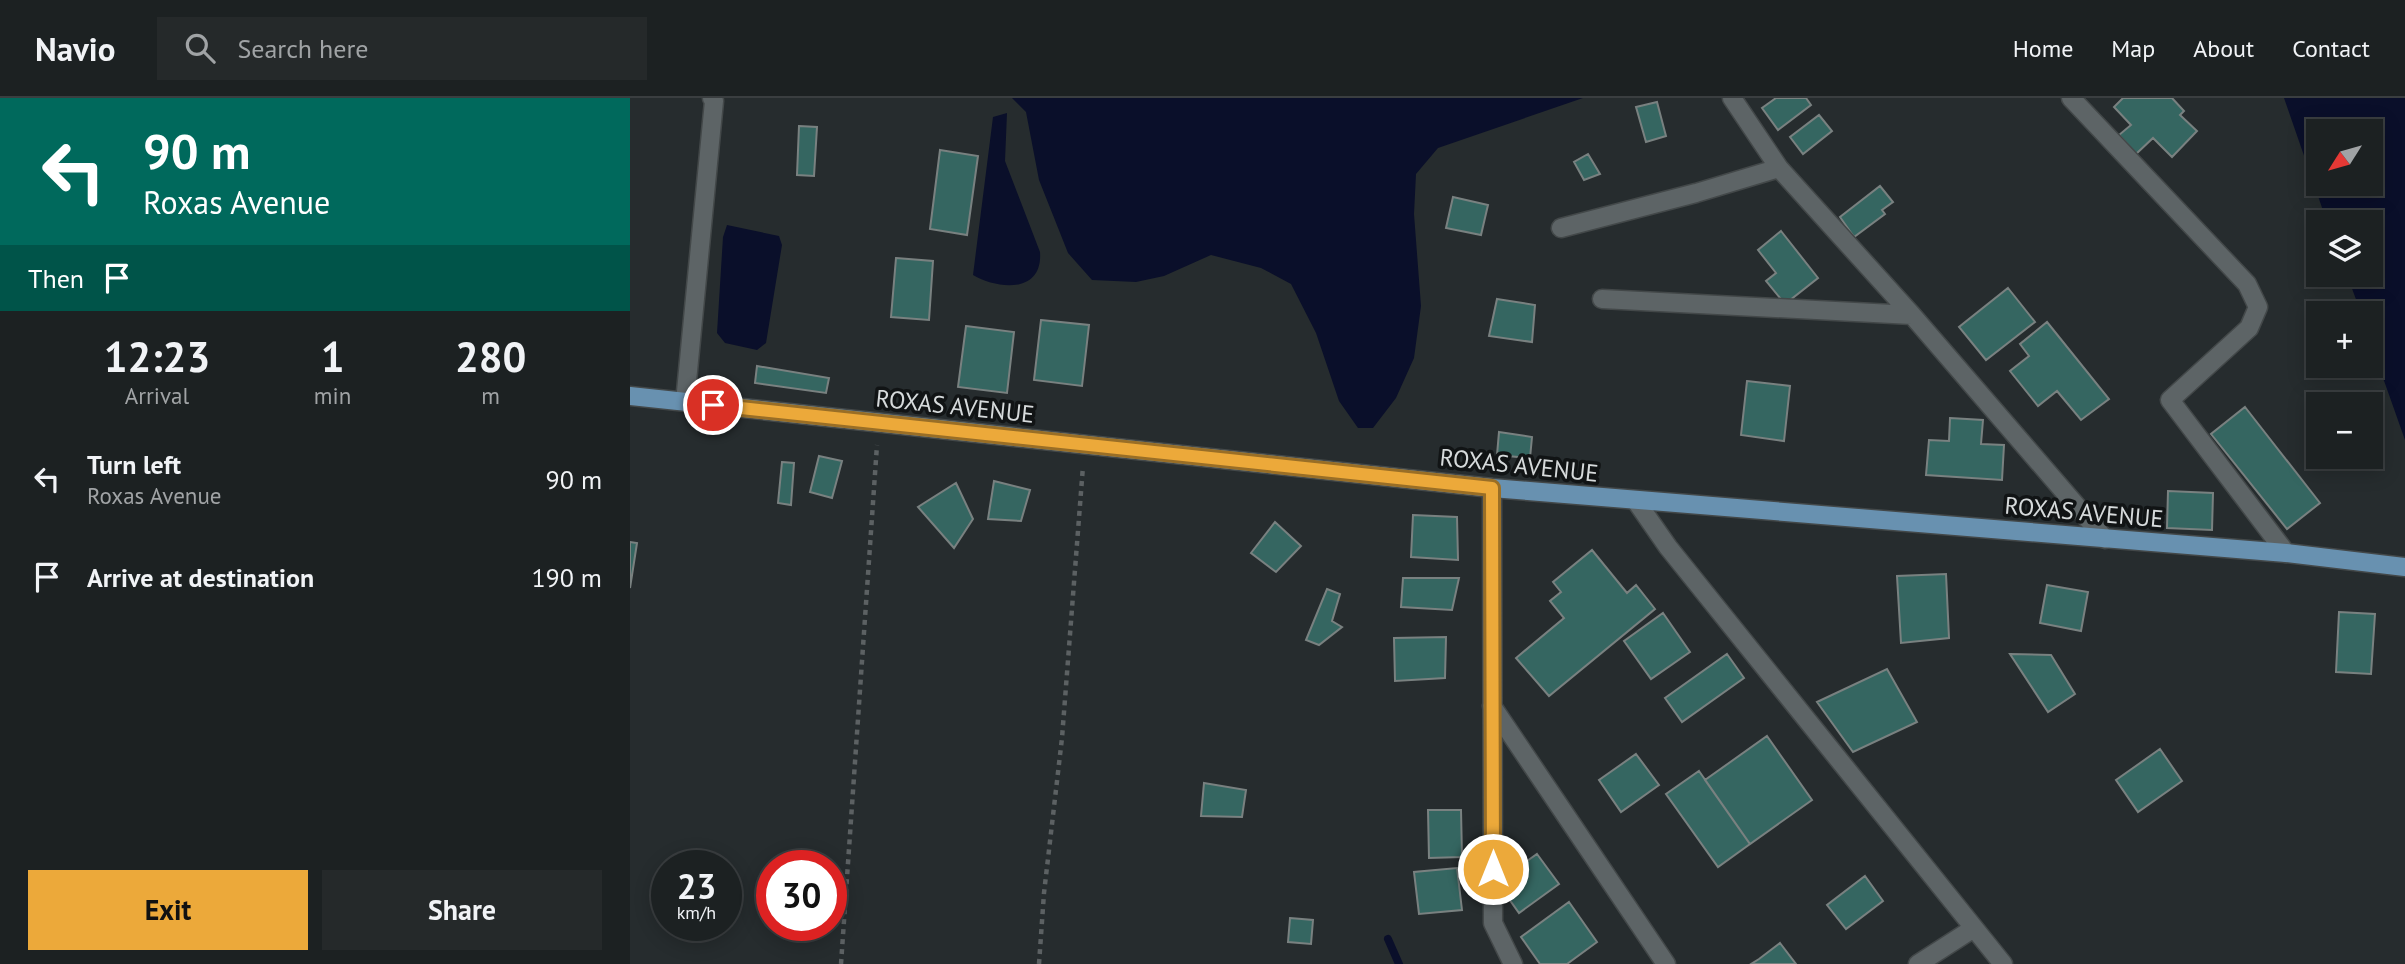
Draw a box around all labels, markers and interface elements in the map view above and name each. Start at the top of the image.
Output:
search box [157,17,647,80]
text: Navio [35,27,115,70]
icon: search [181,29,219,67]
text: Search here [237,32,369,65]
text: Home [2013,33,2073,64]
text: Map [2111,33,2155,64]
text: About [2193,33,2254,64]
text: Contact [2292,33,2370,64]
text: 90 m [143,119,250,183]
north arrow [2306,119,2384,196]
map controls [2306,119,2383,469]
icon: left [28,126,119,217]
text: Roxas Avenue [143,181,330,223]
button: layers [2306,210,2383,287]
icon: arrive [98,259,136,297]
text: Then [28,262,84,295]
button: + [2306,301,2383,378]
text: 12:23 [104,329,210,384]
text: 1 [321,329,344,384]
text: 280 [455,329,526,384]
pin [683,375,743,435]
text: Arrival [125,381,189,410]
text: min [314,381,351,410]
text: m [481,381,500,410]
street label: ROXAS AVENUE [874,382,1036,430]
icon: arrive [694,386,732,424]
button: − [2306,392,2383,469]
street label: ROXAS AVENUE [1438,441,1600,489]
text: Turn left [87,448,181,481]
icon: left [28,460,66,498]
text: 90 m [546,463,602,496]
text: Roxas Avenue [87,481,222,510]
street label: ROXAS AVENUE [2003,490,2165,534]
icon: arrive [28,558,66,596]
text: Arrive at destination [87,561,314,594]
text: 190 m [531,561,602,594]
position arrow [1456,832,1530,906]
speed limit sign: 30 [756,850,847,941]
text: 23 [677,863,716,909]
button: Exit [28,870,308,950]
button: Share [322,870,602,950]
text: km/h [677,901,716,924]

